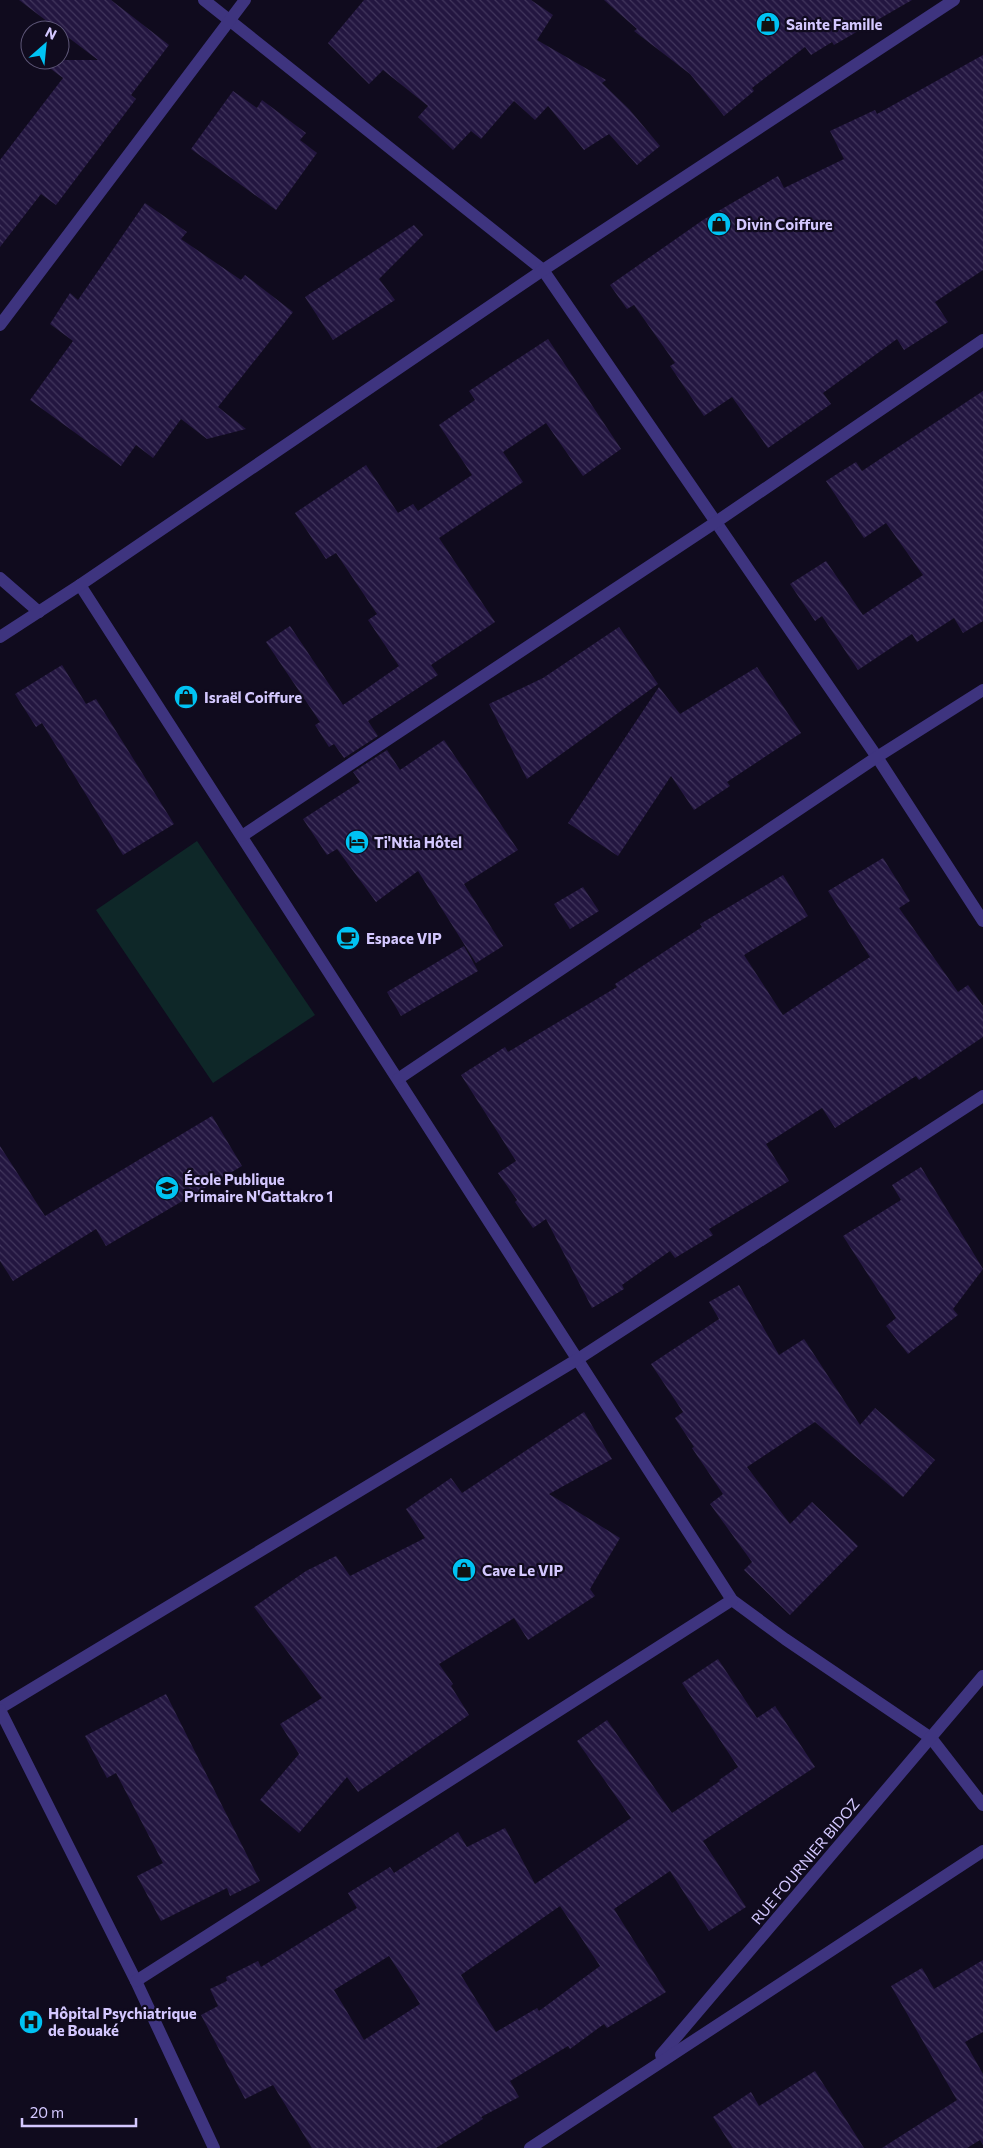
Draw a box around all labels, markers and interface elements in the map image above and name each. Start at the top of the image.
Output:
shop icon: Sainte Famille [755,11,781,37]
place label: Sainte Famille [786,15,883,33]
north arrow [20,20,70,70]
text: N [43,23,60,43]
shop icon: Divin Coiffure [706,211,732,237]
place label: Divin Coiffure [736,215,833,233]
shop icon: Israël Coiffure [173,684,199,710]
place label: Israël Coiffure [204,688,302,706]
hotel icon: Ti'Ntia Hôtel [344,829,370,855]
place label: Ti'Ntia Hôtel [374,833,462,851]
cafe icon: Espace VIP [335,925,361,951]
place label: Espace VIP [366,929,442,947]
place label: École Publique Primaire N'Gattakro 1 [184,1170,333,1205]
school or university icon: École Publique Primaire N'Gattakro 1 [154,1175,180,1201]
shop icon: Cave Le VIP [451,1557,477,1583]
place label: Cave Le VIP [482,1561,563,1579]
street label: RUE FOURNIER BIDOZ [747,1794,863,1928]
place label: Hôpital Psychiatrique de Bouaké [48,2004,197,2039]
hospital icon: Hôpital Psychiatrique de Bouaké [18,2009,44,2035]
scale bar [22,2096,136,2128]
text: 20 m [30,2103,64,2121]

